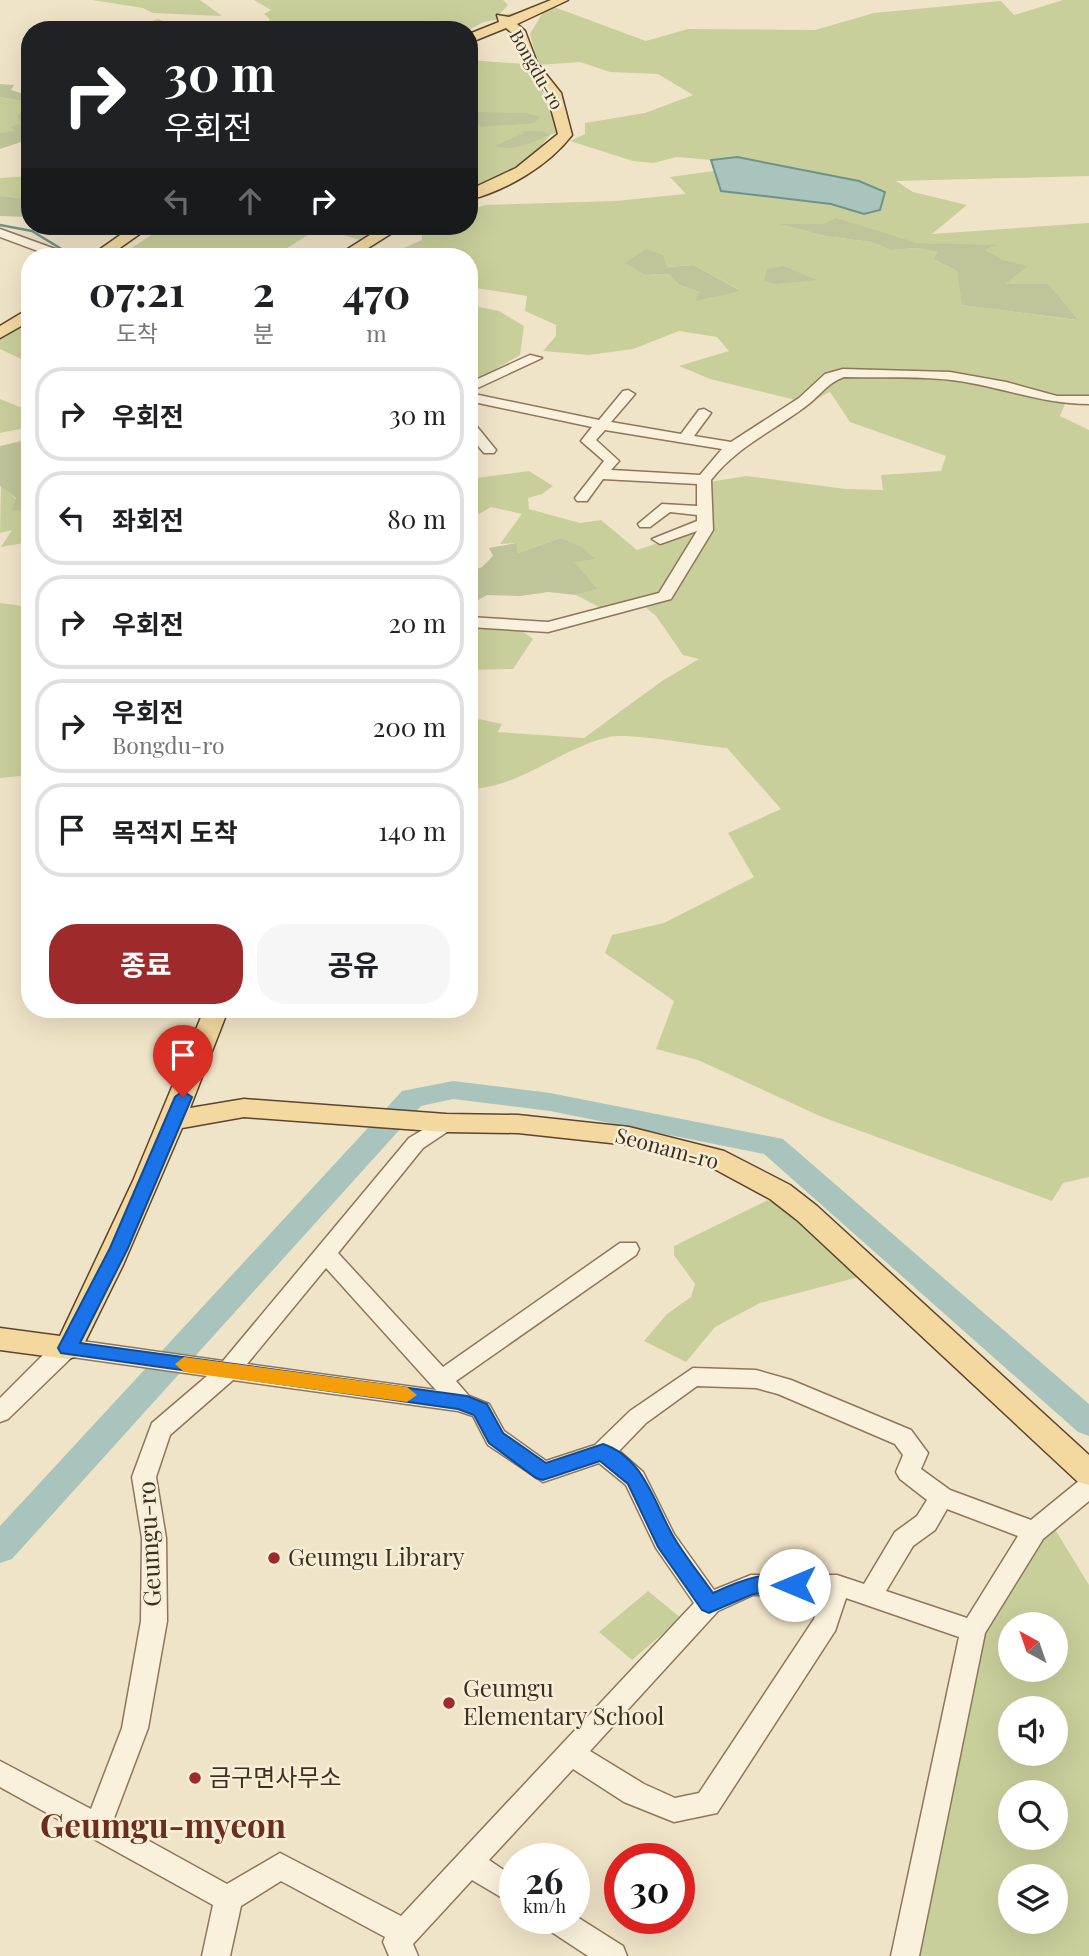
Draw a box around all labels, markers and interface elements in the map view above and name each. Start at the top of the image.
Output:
street label: Bongdu-ro [504,25,569,114]
text: 30 m [164,39,275,104]
icon: right [49,49,140,140]
text: 우회전 [164,104,252,147]
icon: left [158,182,196,220]
icon: ahead [231,182,269,220]
icon: right [304,182,342,220]
text: 07:21 [89,262,185,318]
text: 2 [253,262,275,318]
text: 470 [342,264,410,320]
text: 도착 [116,317,158,348]
text: 분 [253,317,274,348]
text: m [366,317,387,348]
icon: right [53,395,91,433]
text: 30 m [389,397,446,432]
text: 우회전 [112,398,184,433]
icon: left [53,499,91,537]
text: 80 m [387,501,446,536]
text: 좌회전 [112,502,184,537]
icon: right [53,603,91,641]
text: 20 m [388,605,446,640]
text: 우회전 [112,606,184,641]
text: 우회전 [112,694,184,729]
icon: right [53,707,91,745]
text: 200 m [373,709,446,744]
text: Bongdu-ro [112,729,225,760]
icon: arrive [53,811,91,849]
text: 140 m [378,813,446,848]
text: 목적지 도착 [112,814,238,849]
button: 종료 [49,924,243,1004]
button: 공유 [257,924,450,1004]
pin [153,1025,213,1097]
icon: arrive [164,1036,202,1074]
street label: Seonam-ro [613,1120,722,1174]
street label: Geumgu-ro [129,1481,167,1608]
place label: Geumgu Library [288,1540,465,1572]
position arrow [757,1548,831,1622]
marker: Geumgu Library [266,1550,282,1566]
north arrow [998,1612,1068,1682]
map controls [998,1612,1068,1934]
place label: Geumgu Elementary School [463,1671,665,1731]
marker: Geumgu Elementary School [441,1695,457,1711]
button: sound [998,1696,1068,1766]
place label: 금구면사무소 [209,1760,341,1792]
marker: 금구면사무소 [187,1770,203,1786]
button: search [998,1780,1068,1850]
district label: Geumgu-myeon [40,1802,286,1846]
speed limit sign: 30 [604,1843,695,1934]
text: 26 [526,1856,563,1903]
button: layers [998,1864,1068,1934]
text: km/h [523,1894,566,1918]

